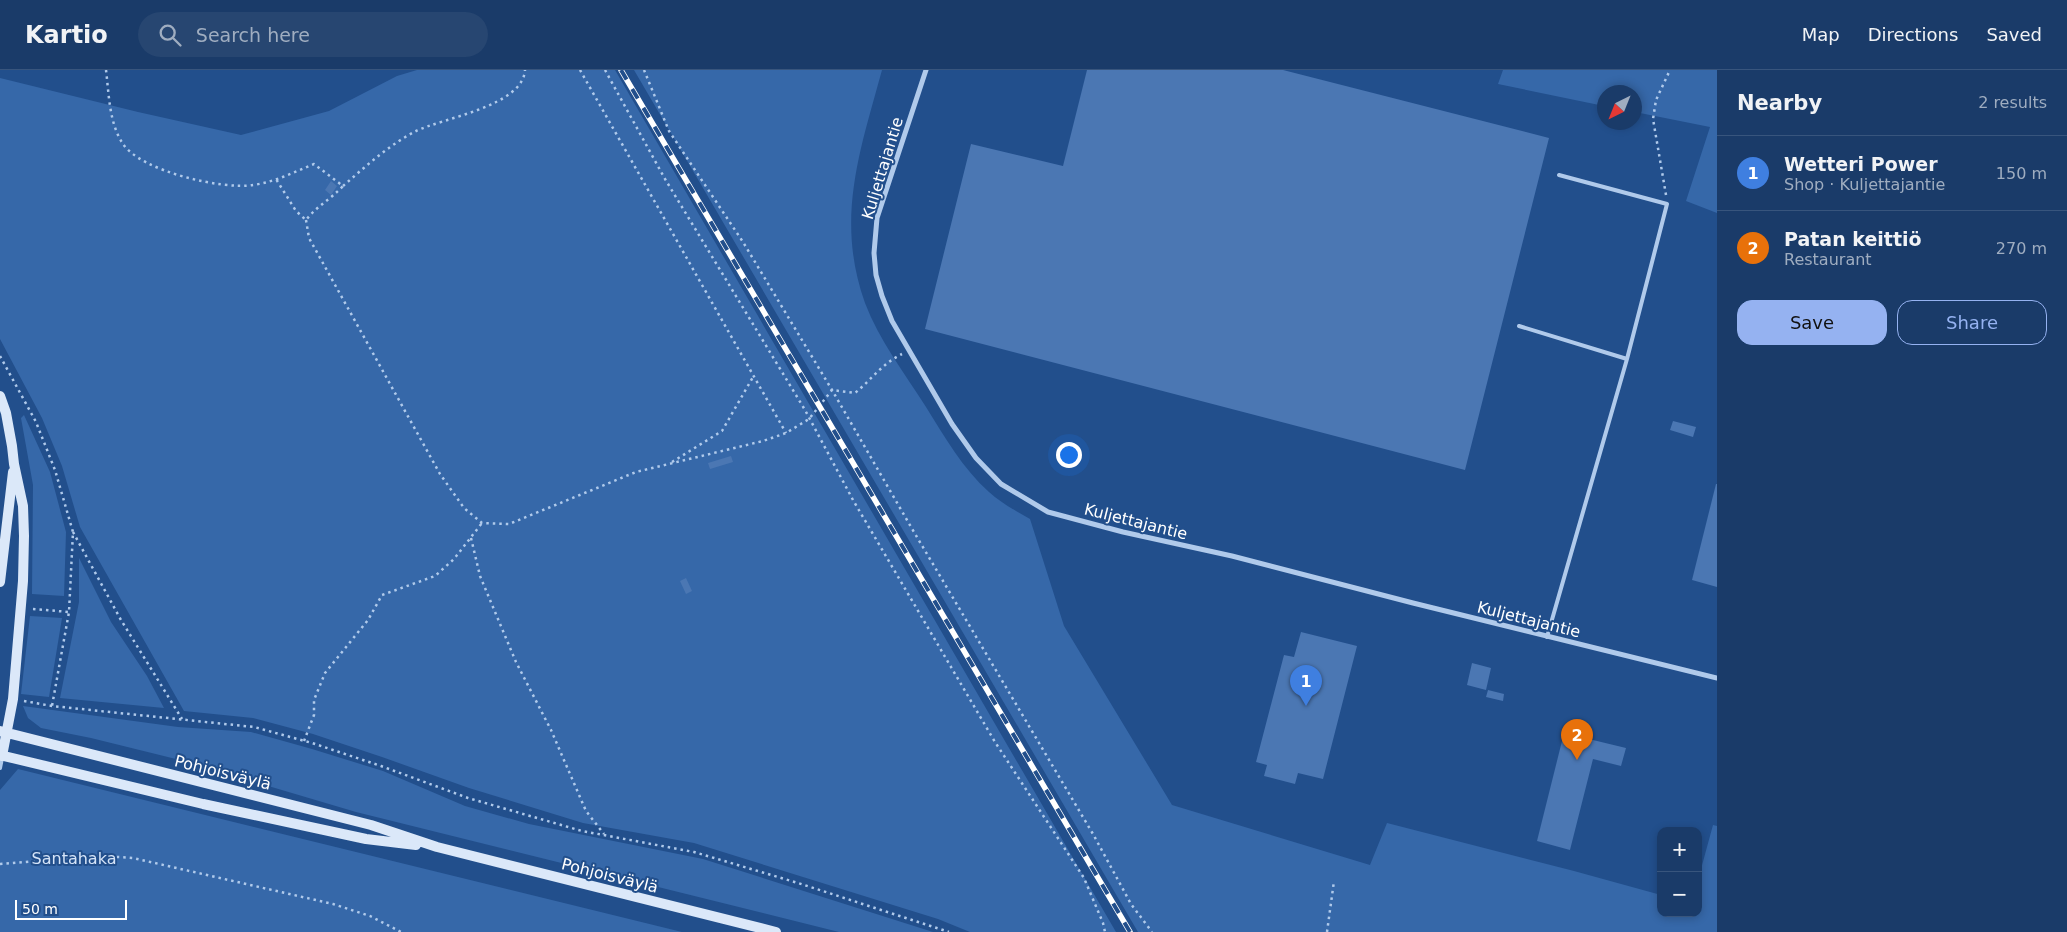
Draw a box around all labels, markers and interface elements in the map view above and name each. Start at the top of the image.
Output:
search box [138,12,488,57]
text: Kartio [25,21,108,49]
icon: search [156,21,184,49]
text: Search here [196,24,310,46]
text: Map [1802,24,1840,45]
text: Directions [1868,24,1958,45]
text: Saved [1986,24,2042,45]
north arrow [1597,85,1642,130]
text: Nearby [1737,91,1822,115]
text: 2 results [1978,93,2047,112]
street label: Kuljettajantie [858,115,907,222]
text: Wetteri Power [1784,153,1938,175]
text: 1 [1747,164,1759,183]
text: 150 m [1996,164,2047,183]
text: Shop · Kuljettajantie [1784,175,1945,194]
text: Patan keittiö [1784,228,1922,250]
text: 2 [1747,239,1759,258]
text: 270 m [1996,239,2047,258]
text: Restaurant [1784,250,1872,269]
button: Save [1737,300,1887,345]
button: Share [1897,300,2047,345]
your location [1056,442,1082,468]
street label: Kuljettajantie [1082,499,1190,544]
street label: Kuljettajantie [1475,597,1583,642]
pin: 1 [1290,665,1322,706]
pin: 2 [1561,719,1593,760]
street label: Pohjoisväylä [173,751,273,794]
map controls [1657,827,1702,917]
button: + [1657,827,1702,872]
park label: Santahaka [32,849,116,868]
street label: Pohjoisväylä [560,854,660,897]
button: − [1657,872,1702,917]
scale bar [15,897,128,920]
text: 50 m [22,901,58,917]

